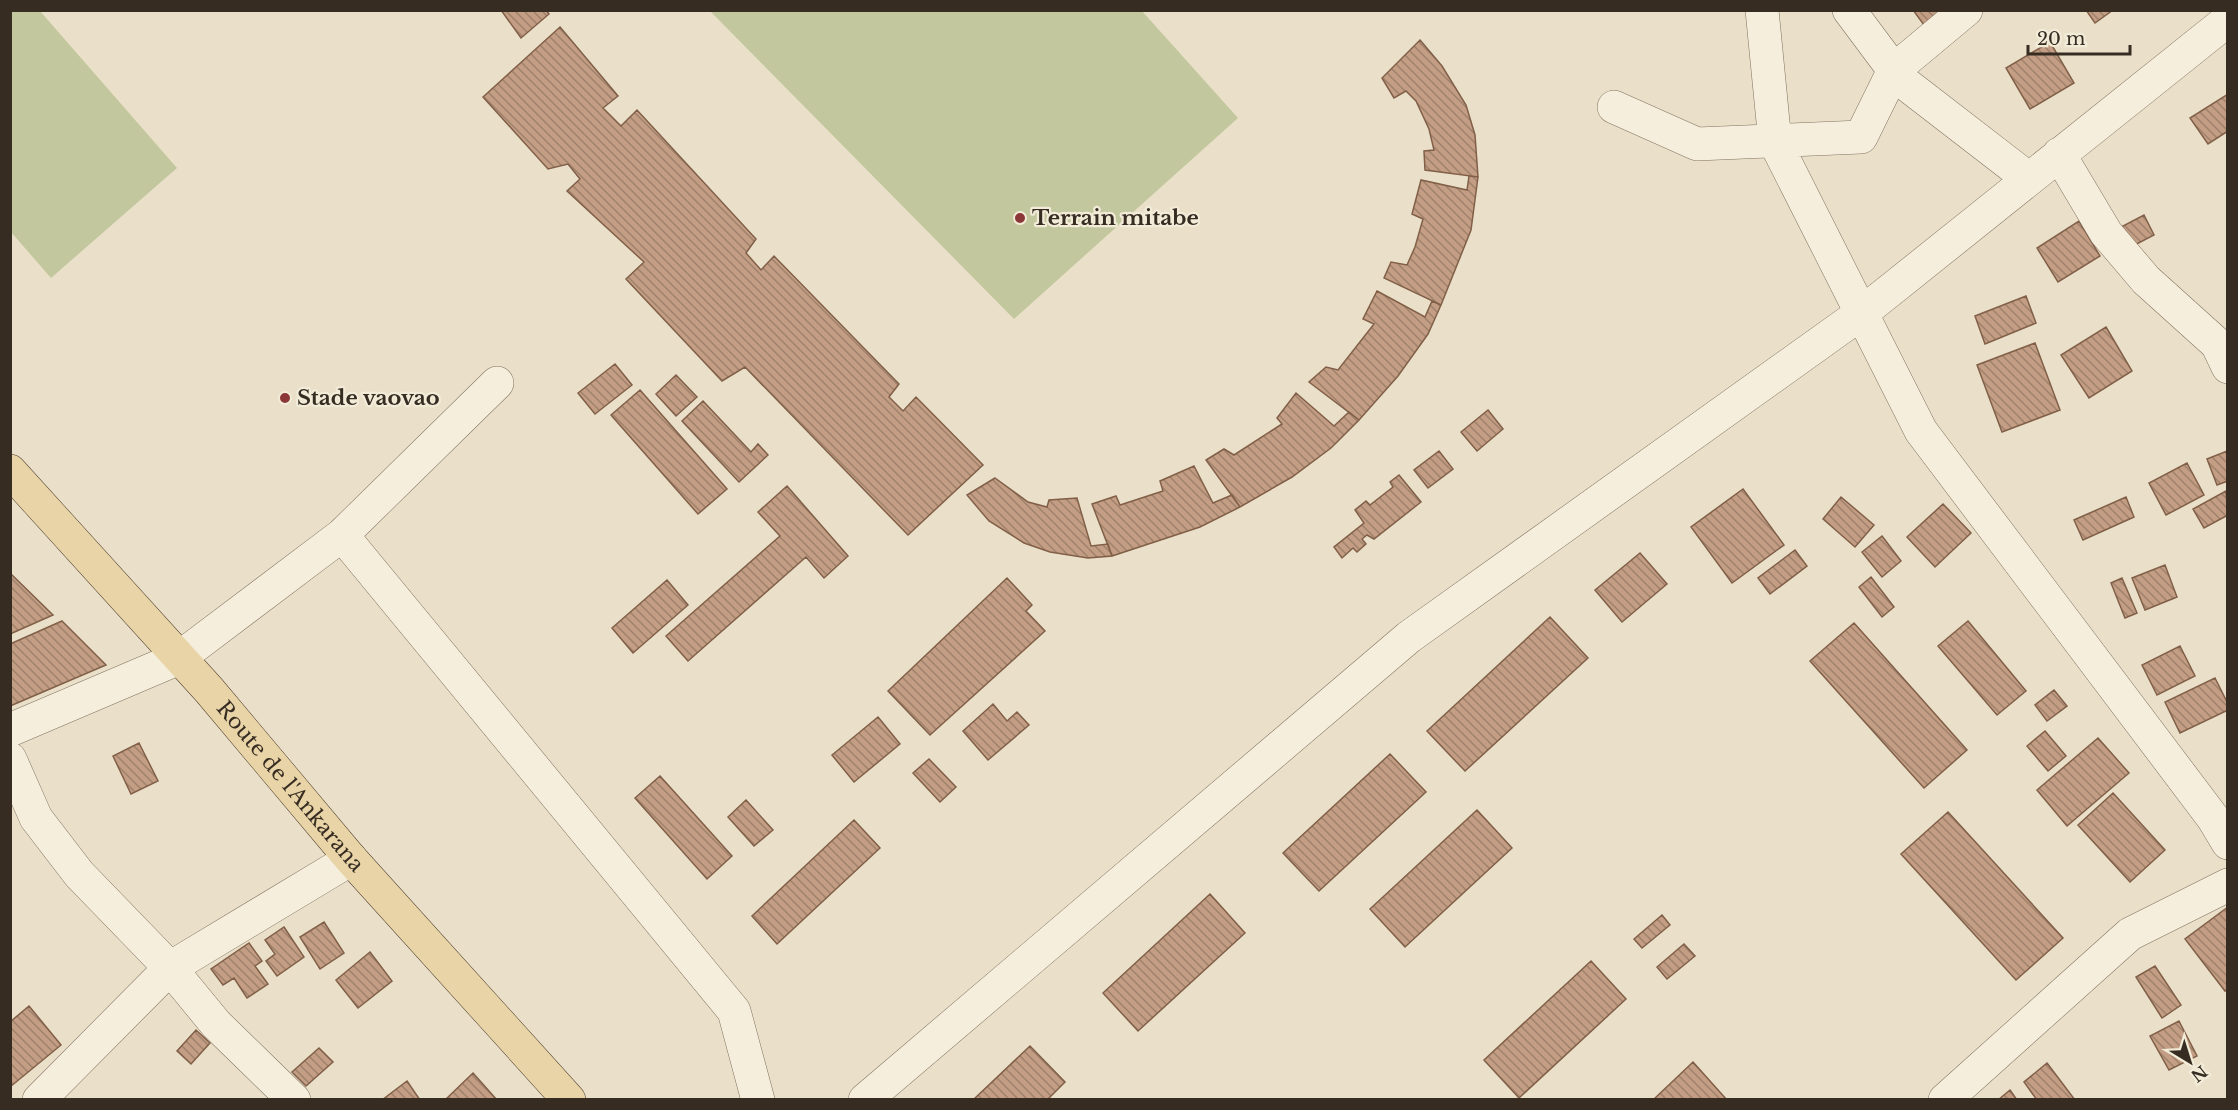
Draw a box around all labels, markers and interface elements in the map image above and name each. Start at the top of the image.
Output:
scale bar [2028,18,2130,56]
text: 20 m [2037,28,2085,50]
place label: Terrain mitabe [1032,205,1199,231]
marker: Terrain mitabe [1013,211,1027,225]
place label: Stade vaovao [297,385,440,411]
marker: Stade vaovao [278,391,292,405]
street label: Route de l'Ankarana [211,696,370,878]
north arrow [2160,1032,2220,1092]
text: N [2187,1061,2211,1086]

